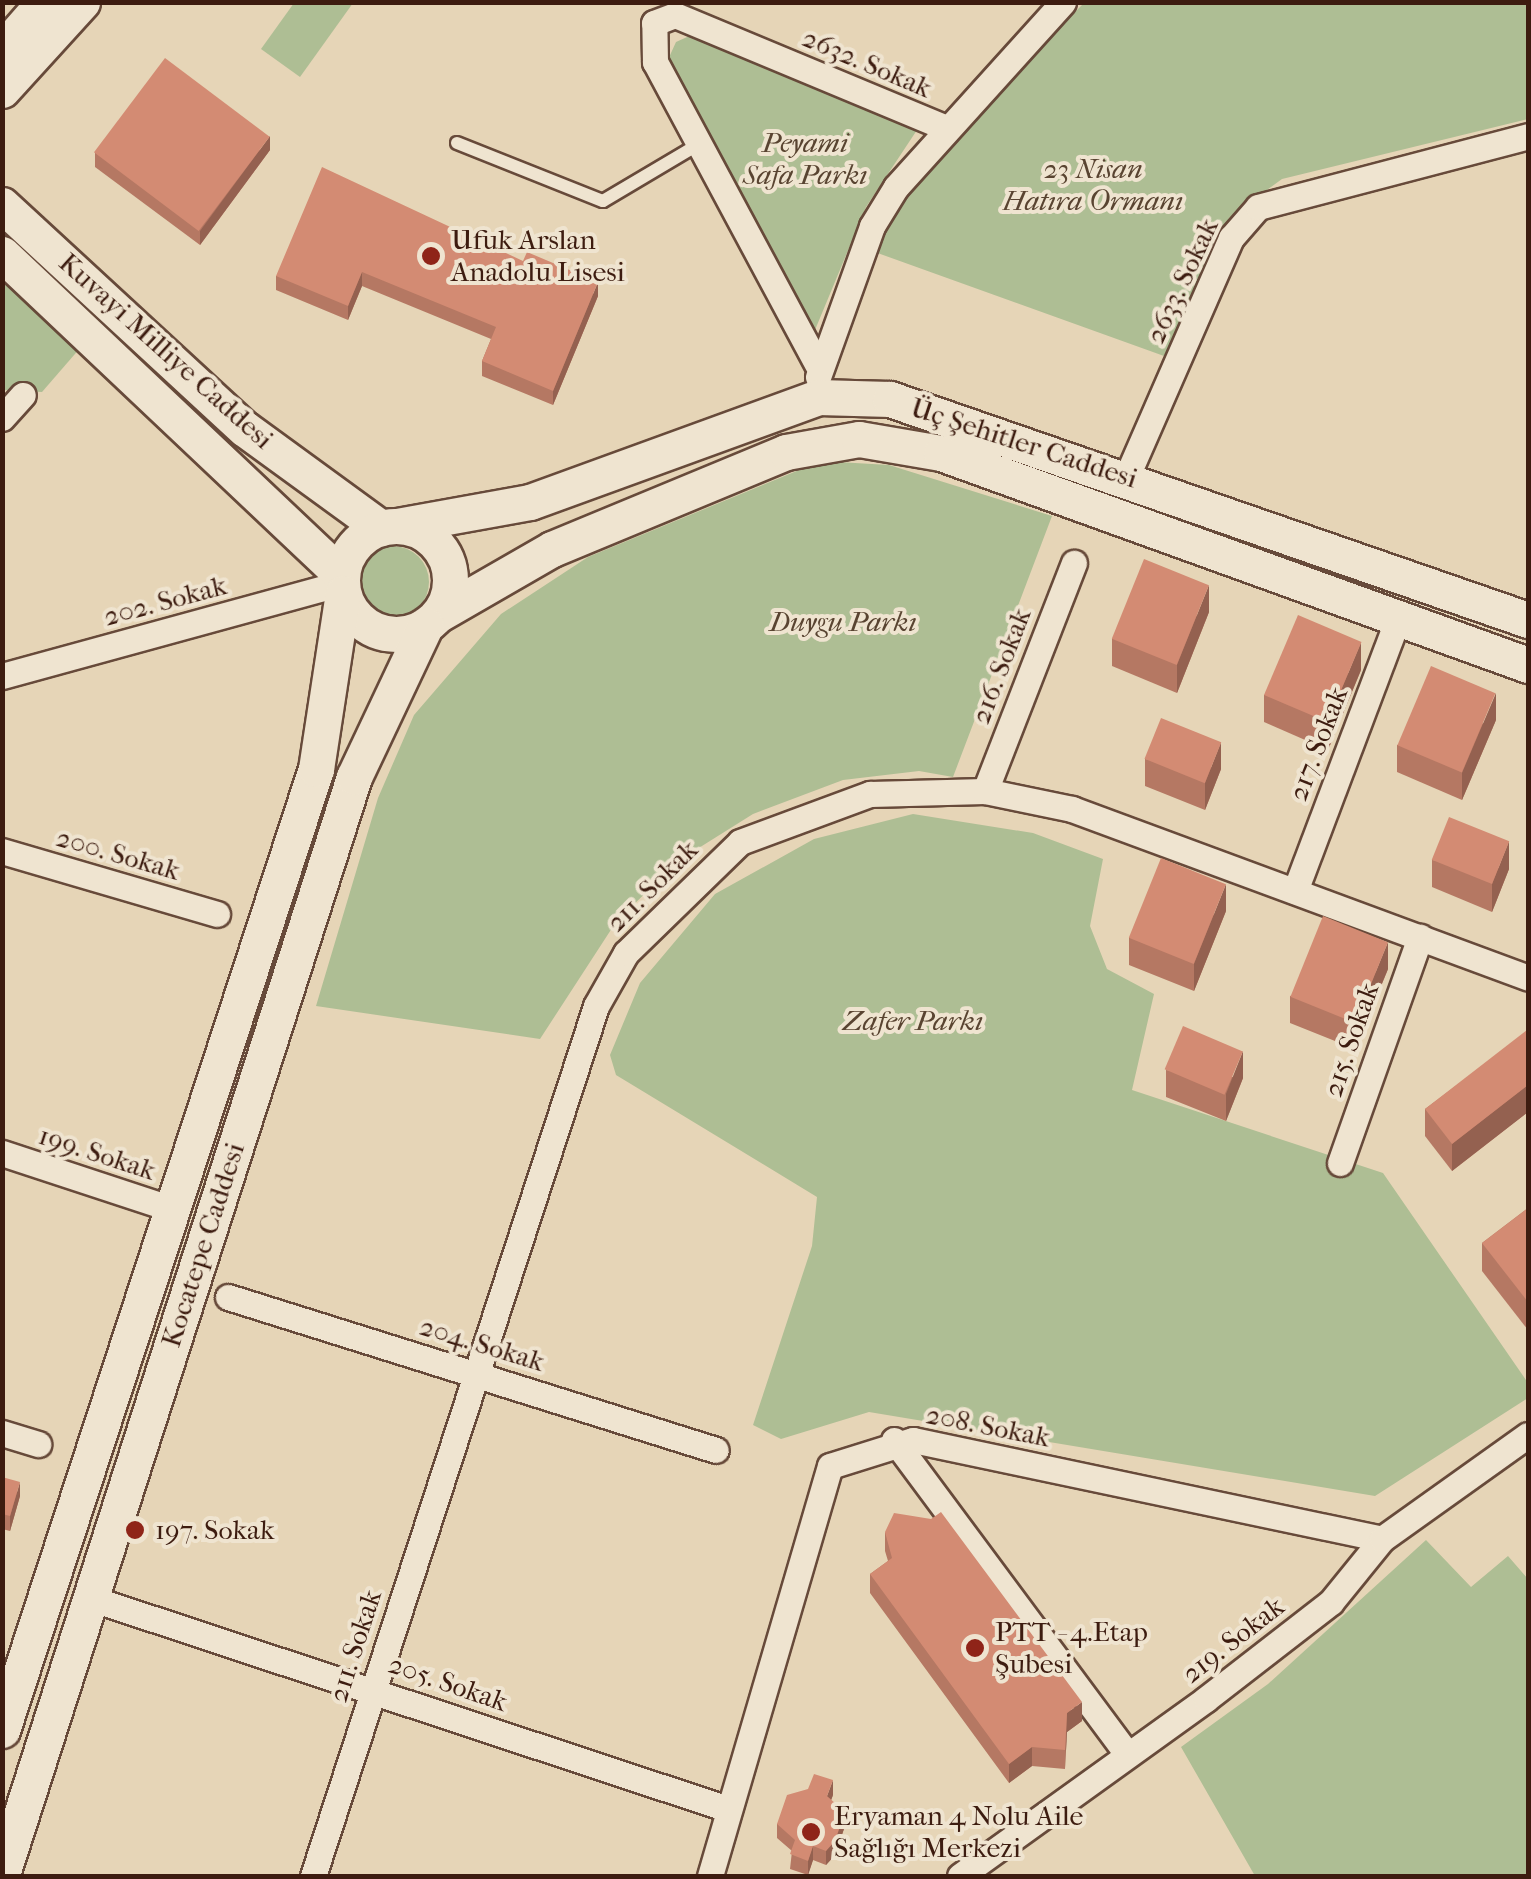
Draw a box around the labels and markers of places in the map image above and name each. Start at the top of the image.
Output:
place label: Ufuk Arslan Anadolu Lisesi [451,223,625,289]
marker: Ufuk Arslan Anadolu Lisesi [420,245,442,267]
place label: 197. Sokak [155,1513,274,1547]
marker: 197. Sokak [124,1519,146,1541]
place label: PTT - 4.Etap Şubesi [995,1615,1148,1681]
marker: PTT - 4.Etap Şubesi [964,1637,986,1659]
place label: Eryaman 4 Nolu Aile Sağlığı Merkezi [834,1799,1083,1865]
marker: Eryaman 4 Nolu Aile Sağlığı Merkezi [798,1819,824,1845]

